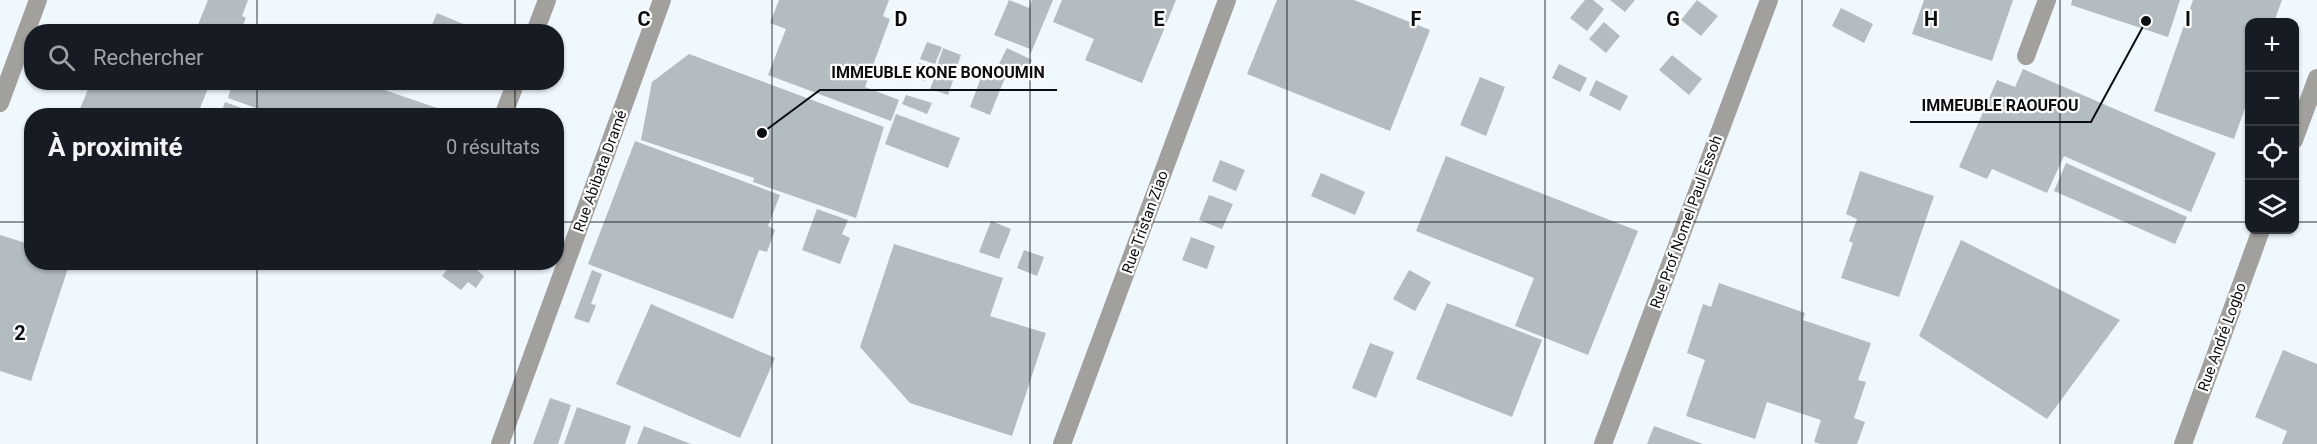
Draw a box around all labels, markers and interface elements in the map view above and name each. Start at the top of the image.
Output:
text: C [637,7,651,31]
text: D [895,7,908,31]
text: E [1153,7,1165,31]
text: F [1411,7,1422,31]
text: G [1666,7,1680,31]
text: H [1924,7,1938,31]
text: I [2185,7,2191,31]
map controls [2245,18,2299,234]
button: + [2245,18,2299,72]
search box [24,24,564,90]
icon: search [45,41,78,74]
text: Rechercher [93,45,204,70]
callout: IMMEUBLE KONE BONOUMIN [820,56,1057,90]
text: IMMEUBLE KONE BONOUMIN [831,63,1045,82]
button: − [2245,72,2299,126]
callout: IMMEUBLE RAOUFOU [1910,88,2091,122]
text: IMMEUBLE RAOUFOU [1922,96,2078,115]
street label: Rue Abibata Dramé [570,108,630,234]
button: locate [2245,126,2299,180]
text: À proximité [48,132,182,162]
street label: Rue Prof Nomel Paul Essoh [1646,133,1726,311]
text: 0 résultats [446,135,540,159]
street label: Rue Tristan Ziao [1118,168,1172,276]
button: layers [2245,180,2299,234]
street label: Rue André Logbo [2194,280,2250,394]
text: 2 [14,321,26,345]

